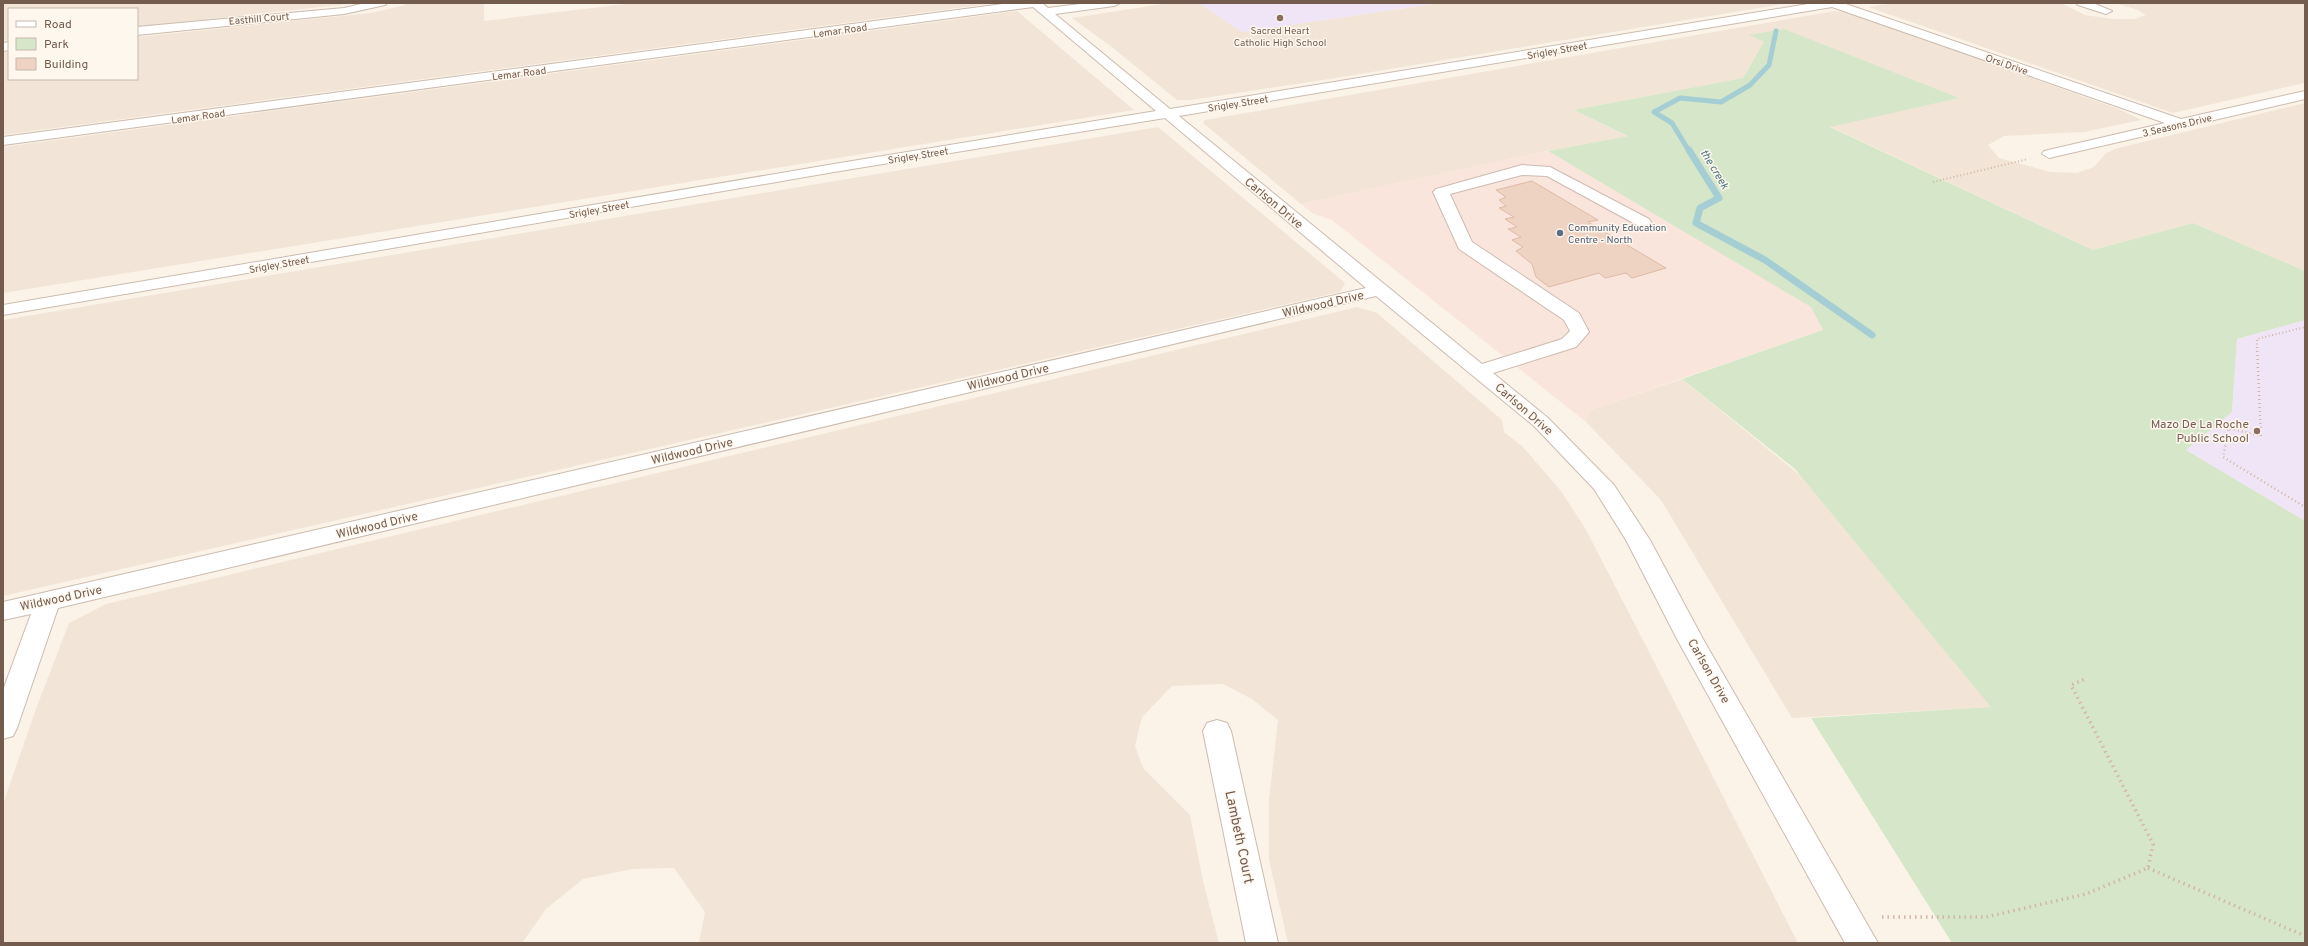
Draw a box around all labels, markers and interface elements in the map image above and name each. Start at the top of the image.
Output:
legend [8,8,138,80]
street label: Easthill Court [228,10,290,29]
marker: Sacred Heart Catholic High School [1275,13,1285,23]
text: Road [44,17,72,33]
street label: Lemar Road [812,21,868,42]
place label: Sacred Heart Catholic High School [1234,25,1326,50]
text: Park [44,37,69,53]
street label: Srigley Street [1526,40,1589,63]
street label: Orsi Drive [1983,52,2030,79]
text: Building [44,57,88,73]
street label: Lemar Road [491,65,547,84]
street label: Srigley Street [1207,93,1270,116]
street label: Lemar Road [170,107,226,128]
street label: 3 Seasons Drive [2141,112,2214,141]
street label: Srigley Street [887,145,950,168]
water label: the creek [1697,147,1732,192]
street label: Carlson Drive [1241,174,1306,233]
street label: Srigley Street [568,199,631,222]
place label: Community Education Centre - North [1568,222,1666,247]
marker: Community Education Centre - North [1555,228,1565,238]
street label: Srigley Street [248,254,311,277]
street label: Wildwood Drive [1281,288,1366,322]
street label: Wildwood Drive [966,361,1051,395]
street label: Carlson Drive [1491,380,1556,439]
place label: Mazo De La Roche Public School [2151,417,2249,447]
marker: Mazo De La Roche Public School [2252,426,2262,436]
street label: Wildwood Drive [650,435,735,469]
street label: Wildwood Drive [335,509,420,543]
street label: Wildwood Drive [19,582,104,615]
street label: Carlson Drive [1683,636,1733,707]
street label: Lambeth Court [1220,789,1257,885]

